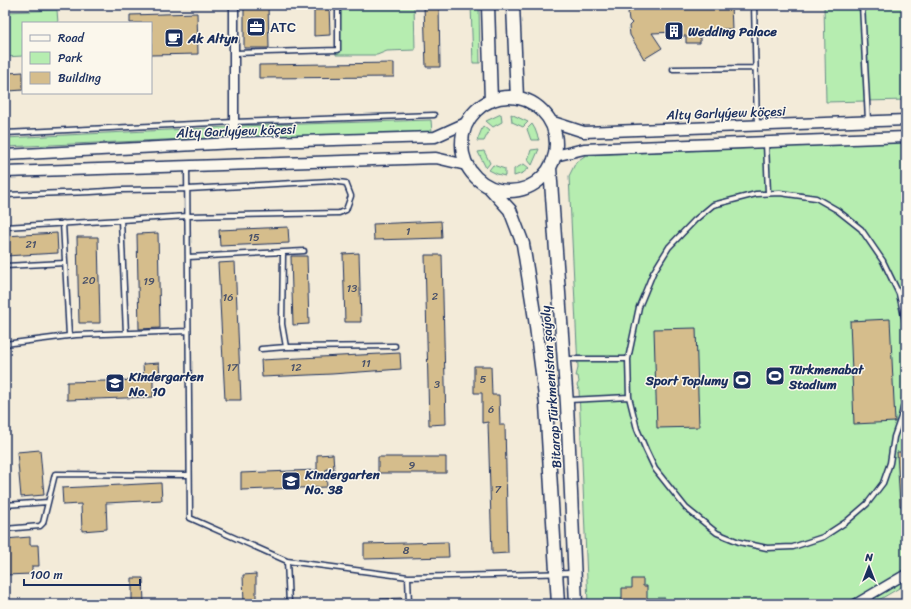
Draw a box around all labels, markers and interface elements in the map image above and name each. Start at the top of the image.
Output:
office icon: АТС [245,16,267,38]
place label: АТС [270,16,297,39]
building icon: Wedding Palace [663,20,685,42]
place label: Wedding Palace [688,20,777,43]
legend [22,22,152,94]
text: Road [58,27,85,49]
cafe icon: Ak Altyn [163,27,185,49]
place label: Ak Altyn [187,27,239,50]
text: Park [58,47,83,69]
text: Building [58,67,101,89]
street label: Alty Garlyýew köçesi [665,99,786,127]
street label: Alty Garlyýew köçesi [175,117,296,145]
house number: 1 [406,222,411,241]
house number: 15 [248,228,260,247]
house number: 21 [25,235,37,254]
house number: 20 [82,271,96,290]
house number: 19 [143,272,155,291]
house number: 13 [347,279,357,298]
house number: 2 [432,287,439,306]
house number: 16 [223,288,233,307]
street label: Bitarap Türkmenistan şaýoly [534,305,568,469]
house number: 11 [361,354,371,373]
house number: 17 [227,358,238,377]
house number: 12 [290,358,302,377]
place label: Türkmenabat Stadium [788,358,864,396]
place label: Kindergarten No. 10 [128,365,205,403]
sports icon: Türkmenabat Stadium [764,365,786,387]
place label: Sport Toplumy [645,369,729,392]
sports icon: Sport Toplumy [731,369,753,391]
house number: 5 [480,370,487,389]
school or university icon: Kindergarten No. 10 [104,372,126,394]
house number: 3 [434,375,440,394]
house number: 6 [488,400,494,419]
house number: 9 [409,456,416,475]
place label: Kindergarten No. 38 [304,463,381,501]
school or university icon: Kindergarten No. 38 [280,470,302,492]
house number: 7 [495,480,502,499]
house number: 8 [403,541,410,560]
north arrow [849,547,889,587]
text: N [864,548,873,567]
scale bar [24,561,140,587]
text: 100 m [30,564,63,586]

